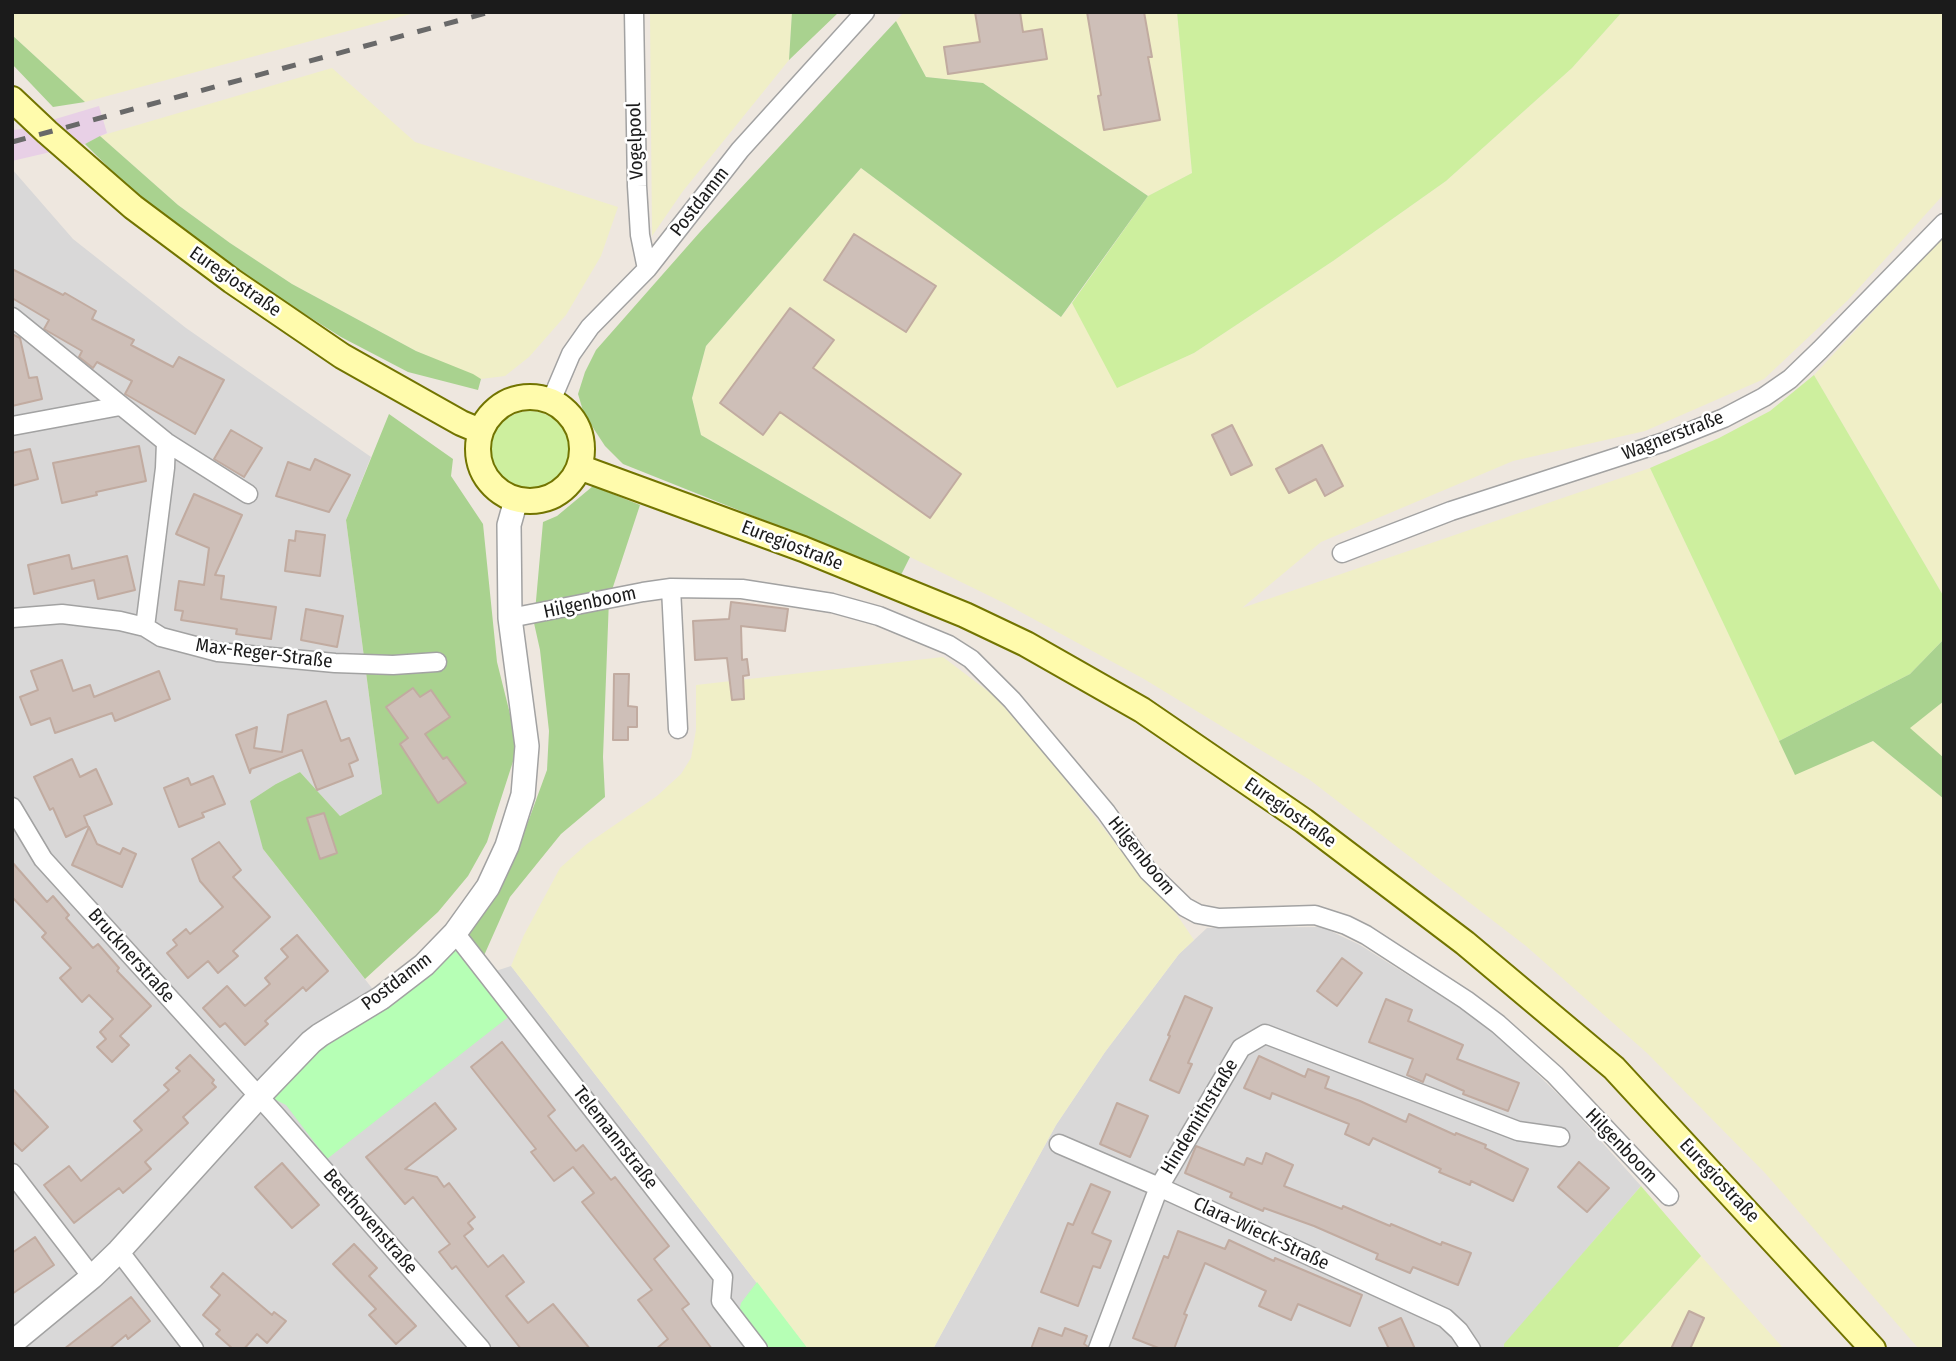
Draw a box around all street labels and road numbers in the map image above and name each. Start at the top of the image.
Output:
street label: Vogelpool [623,102,649,180]
street label: Postdamm [666,163,734,241]
street label: Euregiostraße [185,242,285,322]
street label: Wagnerstraße [1619,406,1727,466]
street label: Euregiostraße [738,516,846,576]
street label: Hilgenboom [542,582,638,624]
street label: Max-Reger-Straße [194,634,334,674]
street label: Euregiostraße [1240,773,1340,853]
street label: Hilgenboom [1103,812,1179,900]
street label: Brucknerstraße [83,904,179,1008]
street label: Postdamm [357,948,437,1016]
street label: Hindemithstraße [1157,1055,1243,1179]
street label: Telemannstraße [568,1082,662,1194]
street label: Hilgenboom [1580,1104,1662,1188]
street label: Euregiostraße [1674,1134,1764,1228]
street label: Beethovenstraße [318,1165,422,1279]
street label: Clara-Wieck-Straße [1189,1193,1333,1275]

